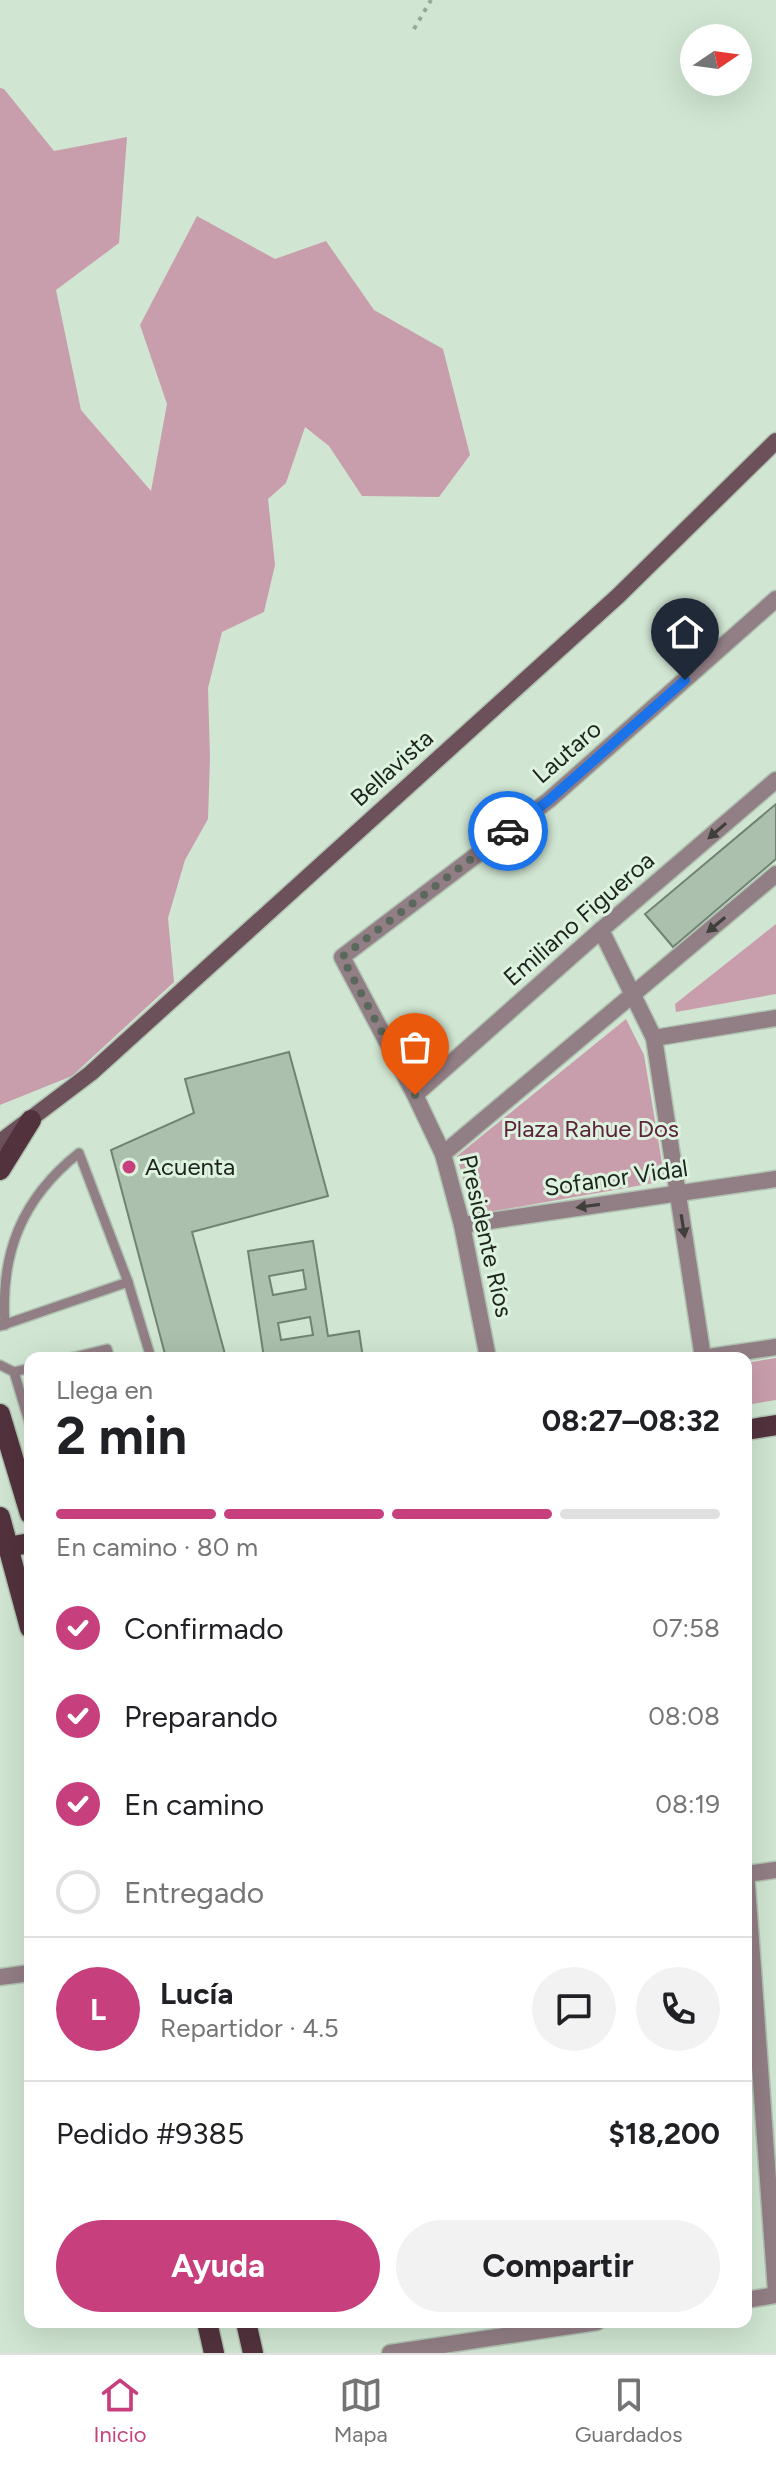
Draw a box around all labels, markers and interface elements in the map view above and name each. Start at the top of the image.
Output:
north arrow [680,24,752,96]
map controls [680,24,752,96]
pin [651,598,719,680]
icon: home [663,610,707,654]
street label: Lautaro [526,714,607,789]
street label: Bellavista [344,723,439,812]
courier [468,791,548,871]
icon: car [486,809,530,853]
one-way arrow [707,822,727,839]
street label: Emiliano Figueroa [497,845,660,992]
one-way arrow [707,916,727,933]
pin [381,1013,449,1095]
icon: bag [393,1025,437,1069]
park label: Plaza Rahue Dos [503,1114,679,1143]
place label: Acuenta [145,1152,235,1181]
street label: Presidente Ríos [454,1152,519,1320]
street label: Sofanor Vidal [542,1153,690,1202]
marker: Acuenta [120,1158,138,1176]
one-way arrow [575,1200,600,1213]
one-way arrow [677,1214,690,1239]
text: Llega en [56,1374,153,1406]
text: 08:27–08:32 [542,1402,720,1439]
text: 2 min [56,1405,187,1467]
text: En camino · 80 m [56,1531,258,1563]
icon: check [56,1606,100,1650]
text: Confirmado [124,1610,284,1647]
text: 07:58 [652,1612,720,1644]
icon: check [56,1694,100,1738]
text: Preparando [124,1698,278,1735]
text: 08:08 [648,1700,720,1732]
icon: check [56,1782,100,1826]
text: En camino [124,1786,264,1823]
text: 08:19 [655,1788,720,1820]
text: Entregado [124,1874,264,1911]
button: chat [532,1967,616,2051]
button: phone [636,1967,720,2051]
text: Lucía [160,1975,233,2012]
text: L [90,1991,106,2028]
text: Repartidor · 4.5 [160,2012,339,2044]
text: Pedido #9385 [56,2115,244,2152]
text: $18,200 [608,2115,720,2152]
button: Ayuda [56,2220,380,2312]
button: Compartir [396,2220,720,2312]
tab: Inicio [94,2373,147,2448]
tab: Mapa [334,2373,388,2448]
tab: Guardados [575,2373,682,2448]

